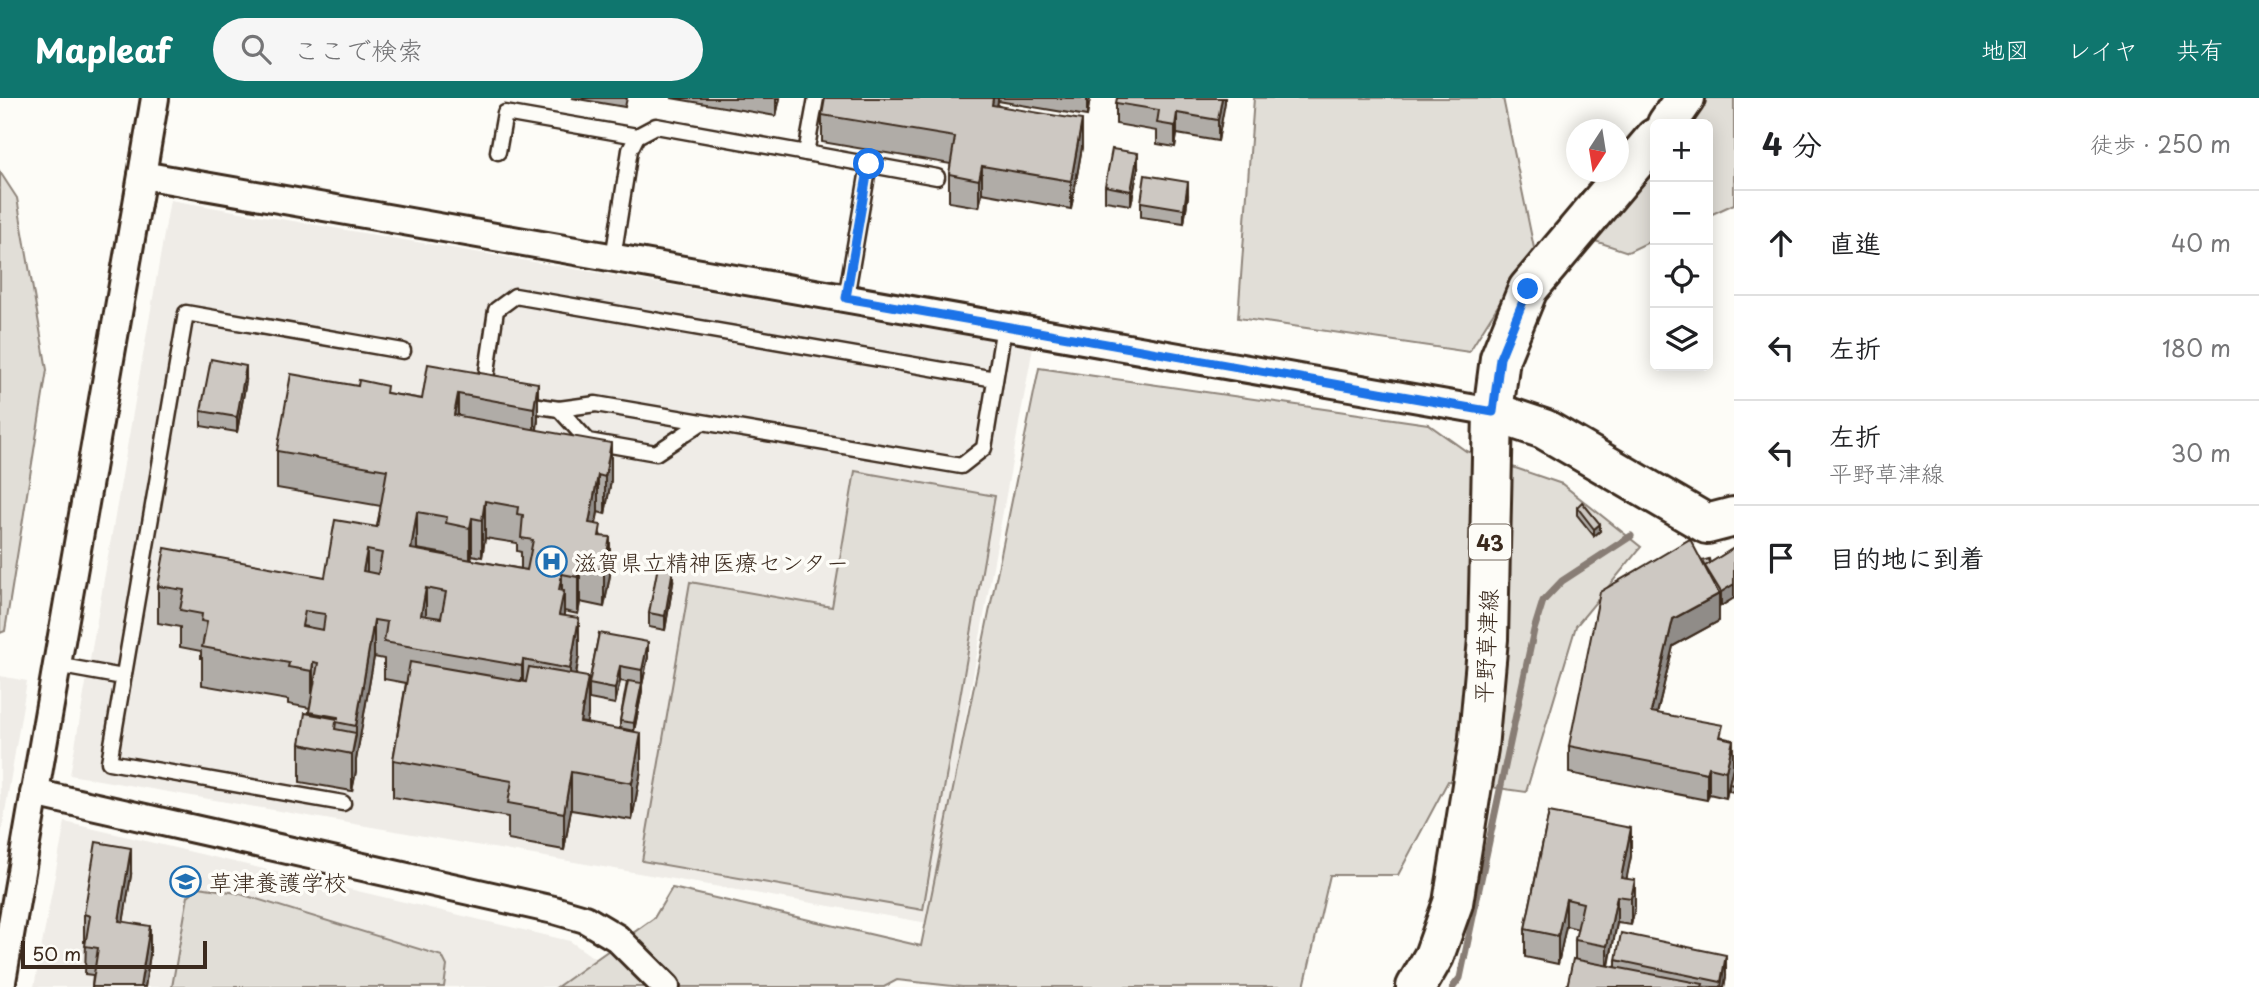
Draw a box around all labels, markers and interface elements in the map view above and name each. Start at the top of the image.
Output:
search box [213,18,703,81]
text: Mapleaf [35,24,171,74]
icon: search [237,30,275,68]
text: ここで検索 [293,30,423,69]
text: 地図 [1981,31,2029,67]
text: レイヤ [2067,31,2138,67]
text: 共有 [2176,31,2224,67]
north arrow [1566,119,1629,182]
map controls [1650,119,1713,371]
button: + [1650,119,1713,182]
text: 4 分 [1762,121,1822,166]
text: 徒歩 · 250 m [2090,126,2231,161]
route start [853,148,884,179]
button: − [1650,182,1713,245]
text: 直進 [1829,223,1881,262]
icon: ahead [1762,224,1800,262]
text: 40 m [2171,225,2231,260]
button: locate [1650,245,1713,308]
route end [1512,273,1543,304]
button: layers [1650,308,1713,371]
text: 左折 [1829,328,1881,367]
icon: left [1762,329,1800,367]
text: 180 m [2162,330,2231,365]
text: 左折 [1829,416,1881,455]
icon: left [1762,434,1800,472]
text: 30 m [2170,435,2231,470]
text: 平野草津線 [1829,455,1944,490]
road number: 43 [1469,524,1511,560]
text: 目的地に到着 [1829,538,1985,577]
icon: arrive [1762,539,1800,577]
hospital icon: 滋賀県立精神医療センター [534,544,568,578]
place label: 滋賀県立精神医療センター [574,544,849,579]
street label: 平野草津線 [1465,588,1505,704]
school or university icon: 草津養護学校 [169,864,203,898]
place label: 草津養護学校 [209,864,347,899]
scale bar [21,938,206,970]
text: 50 m [32,939,81,967]

